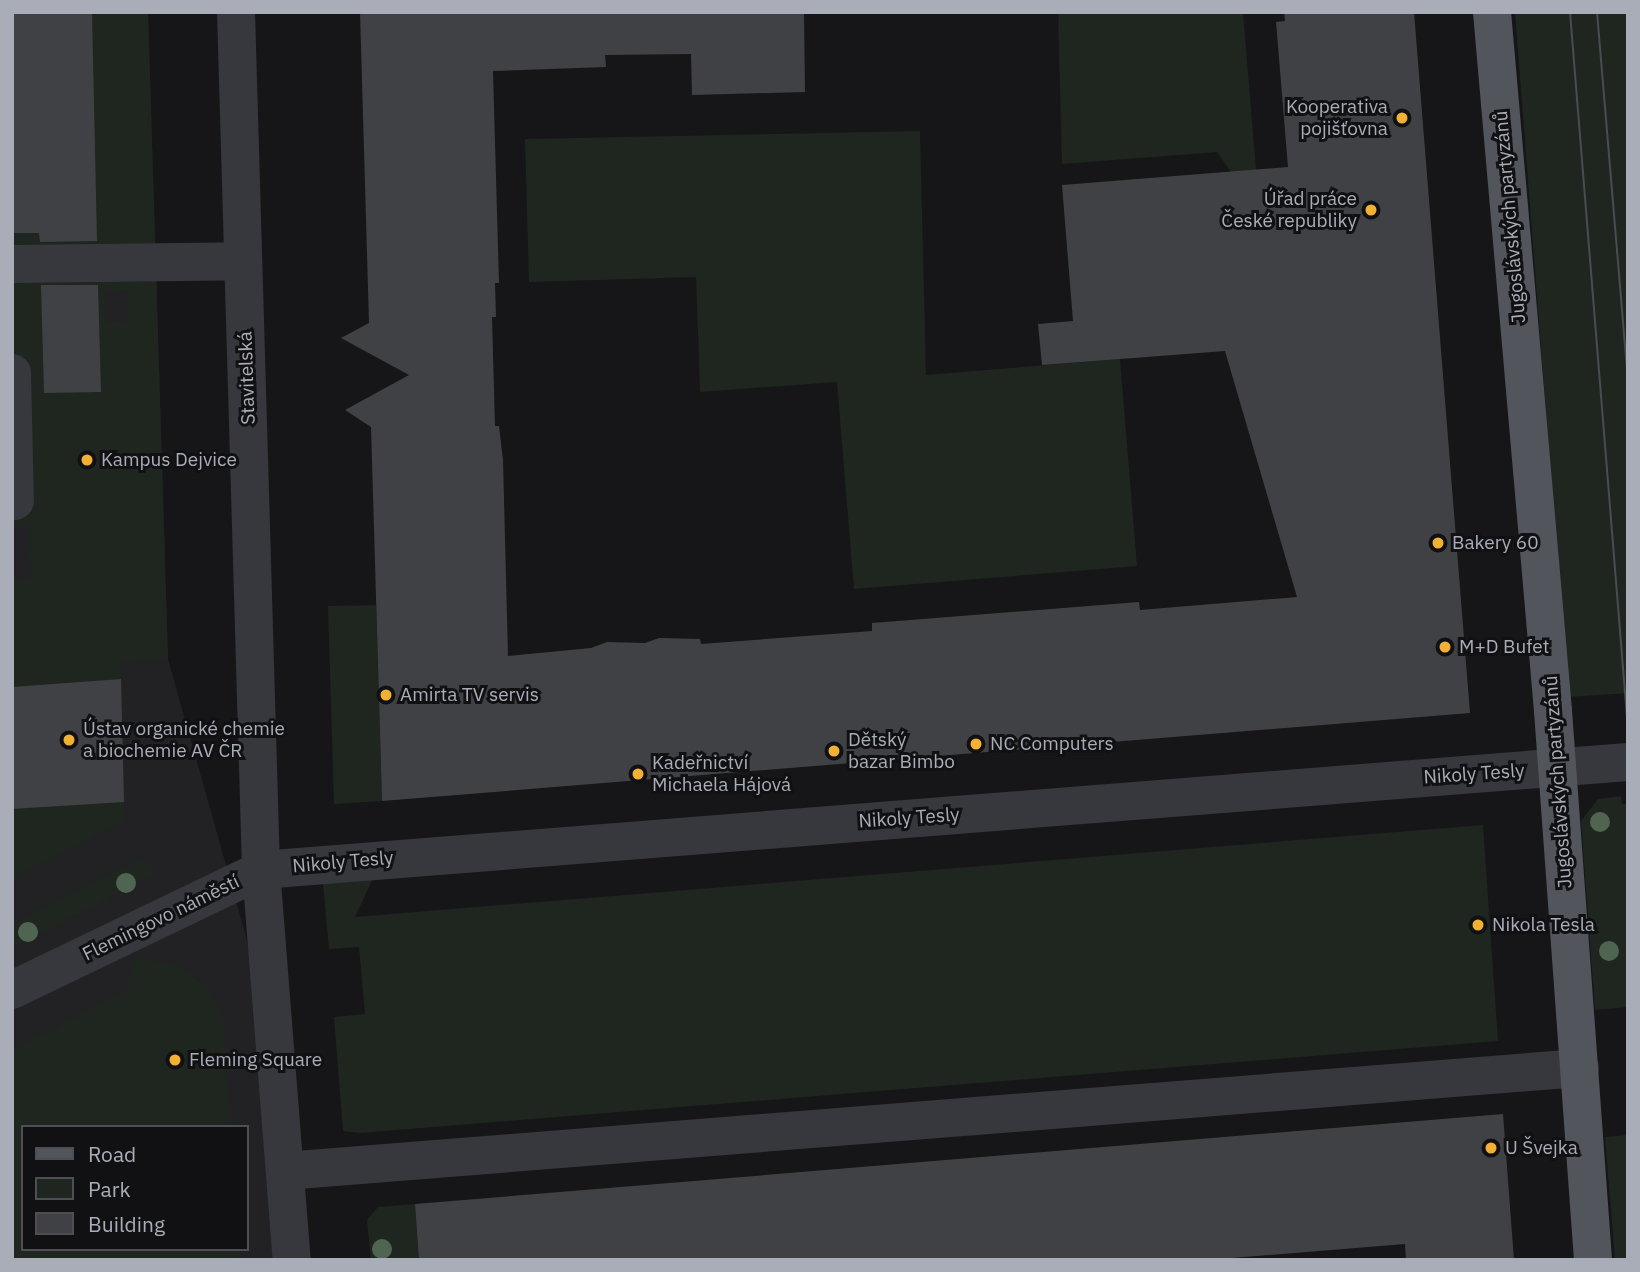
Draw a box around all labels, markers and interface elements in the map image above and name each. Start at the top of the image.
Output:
place label: Kooperativa pojišťovna [1286,96,1388,140]
marker: Kooperativa pojišťovna [1394,110,1410,126]
street label: Jugoslávských partyzánů [1489,110,1531,324]
place label: Úřad práce České republiky [1221,188,1357,232]
marker: Úřad práce České republiky [1363,202,1379,218]
street label: Stavitelská [234,331,260,425]
place label: Kampus Dejvice [101,449,237,471]
marker: Kampus Dejvice [79,452,95,468]
place label: Bakery 60 [1452,532,1539,554]
marker: Bakery 60 [1430,535,1446,551]
place label: M+D Bufet [1459,636,1549,658]
marker: M+D Bufet [1437,639,1453,655]
street label: Jugoslávských partyzánů [1539,675,1577,889]
place label: Amirta TV servis [400,684,539,706]
marker: Amirta TV servis [378,687,394,703]
place label: Ústav organické chemie a biochemie AV ČR [83,718,285,762]
place label: Dětský bazar Bimbo [848,729,955,773]
marker: Ústav organické chemie a biochemie AV ČR [61,732,77,748]
place label: NC Computers [990,733,1114,755]
marker: NC Computers [968,736,984,752]
marker: Dětský bazar Bimbo [826,743,842,759]
place label: Kadeřnictví Michaela Hájová [652,752,791,796]
street label: Nikoly Tesly [1423,759,1525,789]
marker: Kadeřnictví Michaela Hájová [630,766,646,782]
street label: Nikoly Tesly [858,803,960,833]
street label: Nikoly Tesly [292,846,394,878]
street label: Flemingovo náměstí [79,870,243,966]
place label: Nikola Tesla [1492,914,1595,936]
marker: Nikola Tesla [1470,917,1486,933]
place label: Fleming Square [189,1049,322,1071]
marker: Fleming Square [167,1052,183,1068]
legend [21,1125,248,1251]
place label: U Švejka [1505,1137,1578,1159]
text: Road [88,1140,136,1168]
marker: U Švejka [1483,1140,1499,1156]
text: Park [88,1175,131,1203]
text: Building [88,1210,165,1238]

